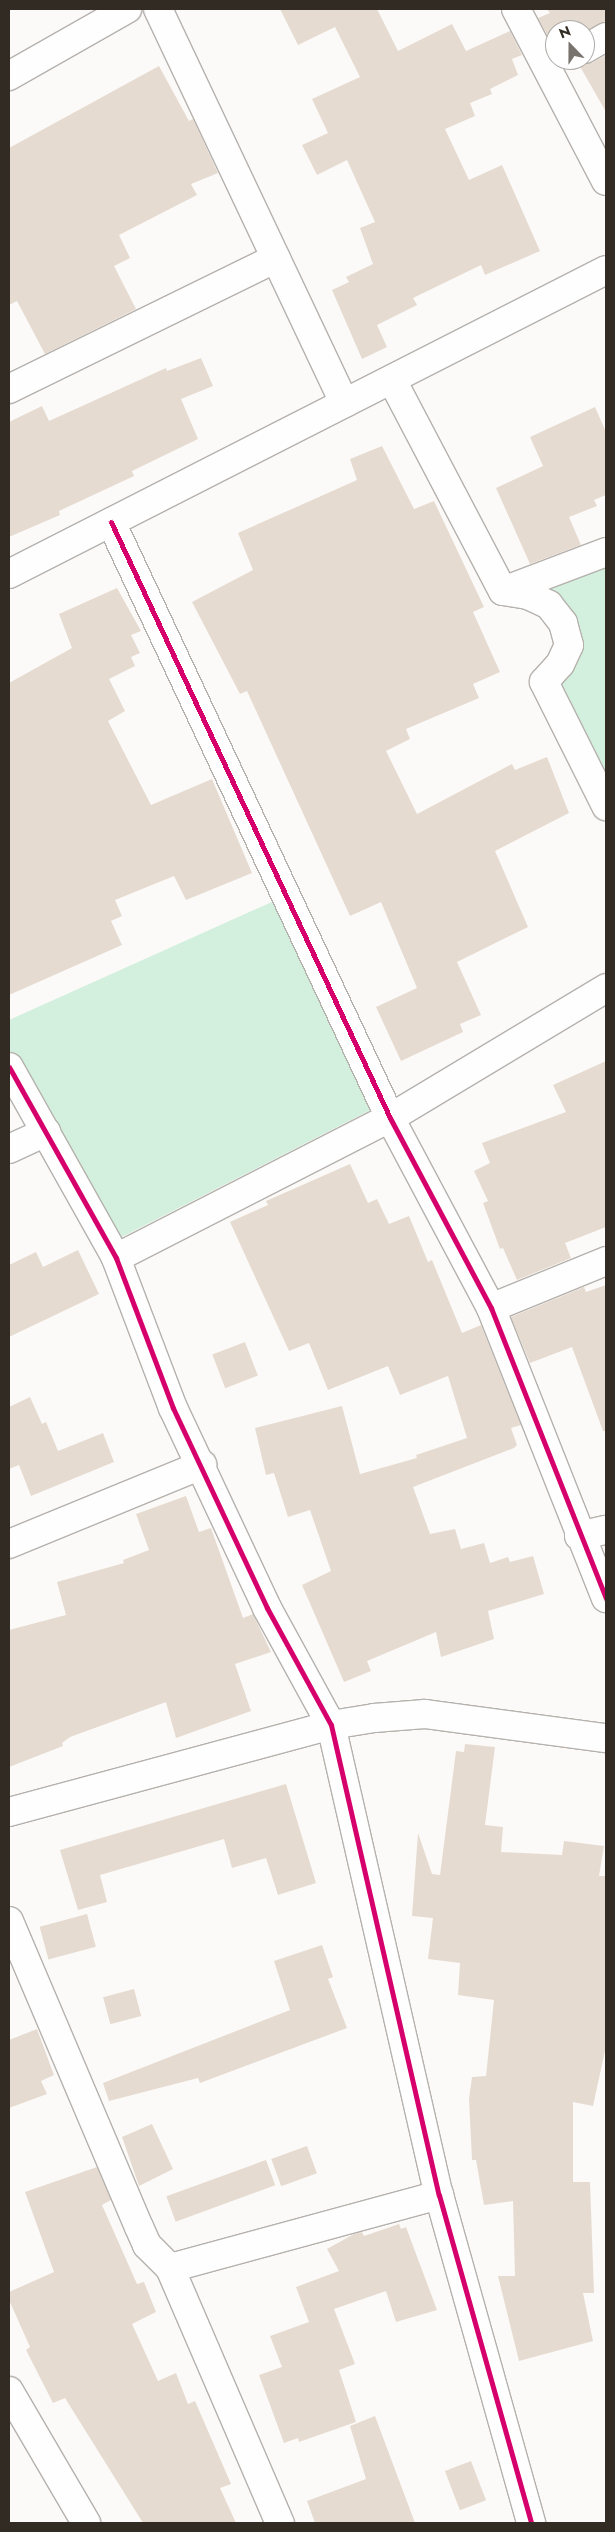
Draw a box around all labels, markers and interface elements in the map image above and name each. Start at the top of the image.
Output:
north arrow [545,20,595,70]
text: N [556,21,574,43]

